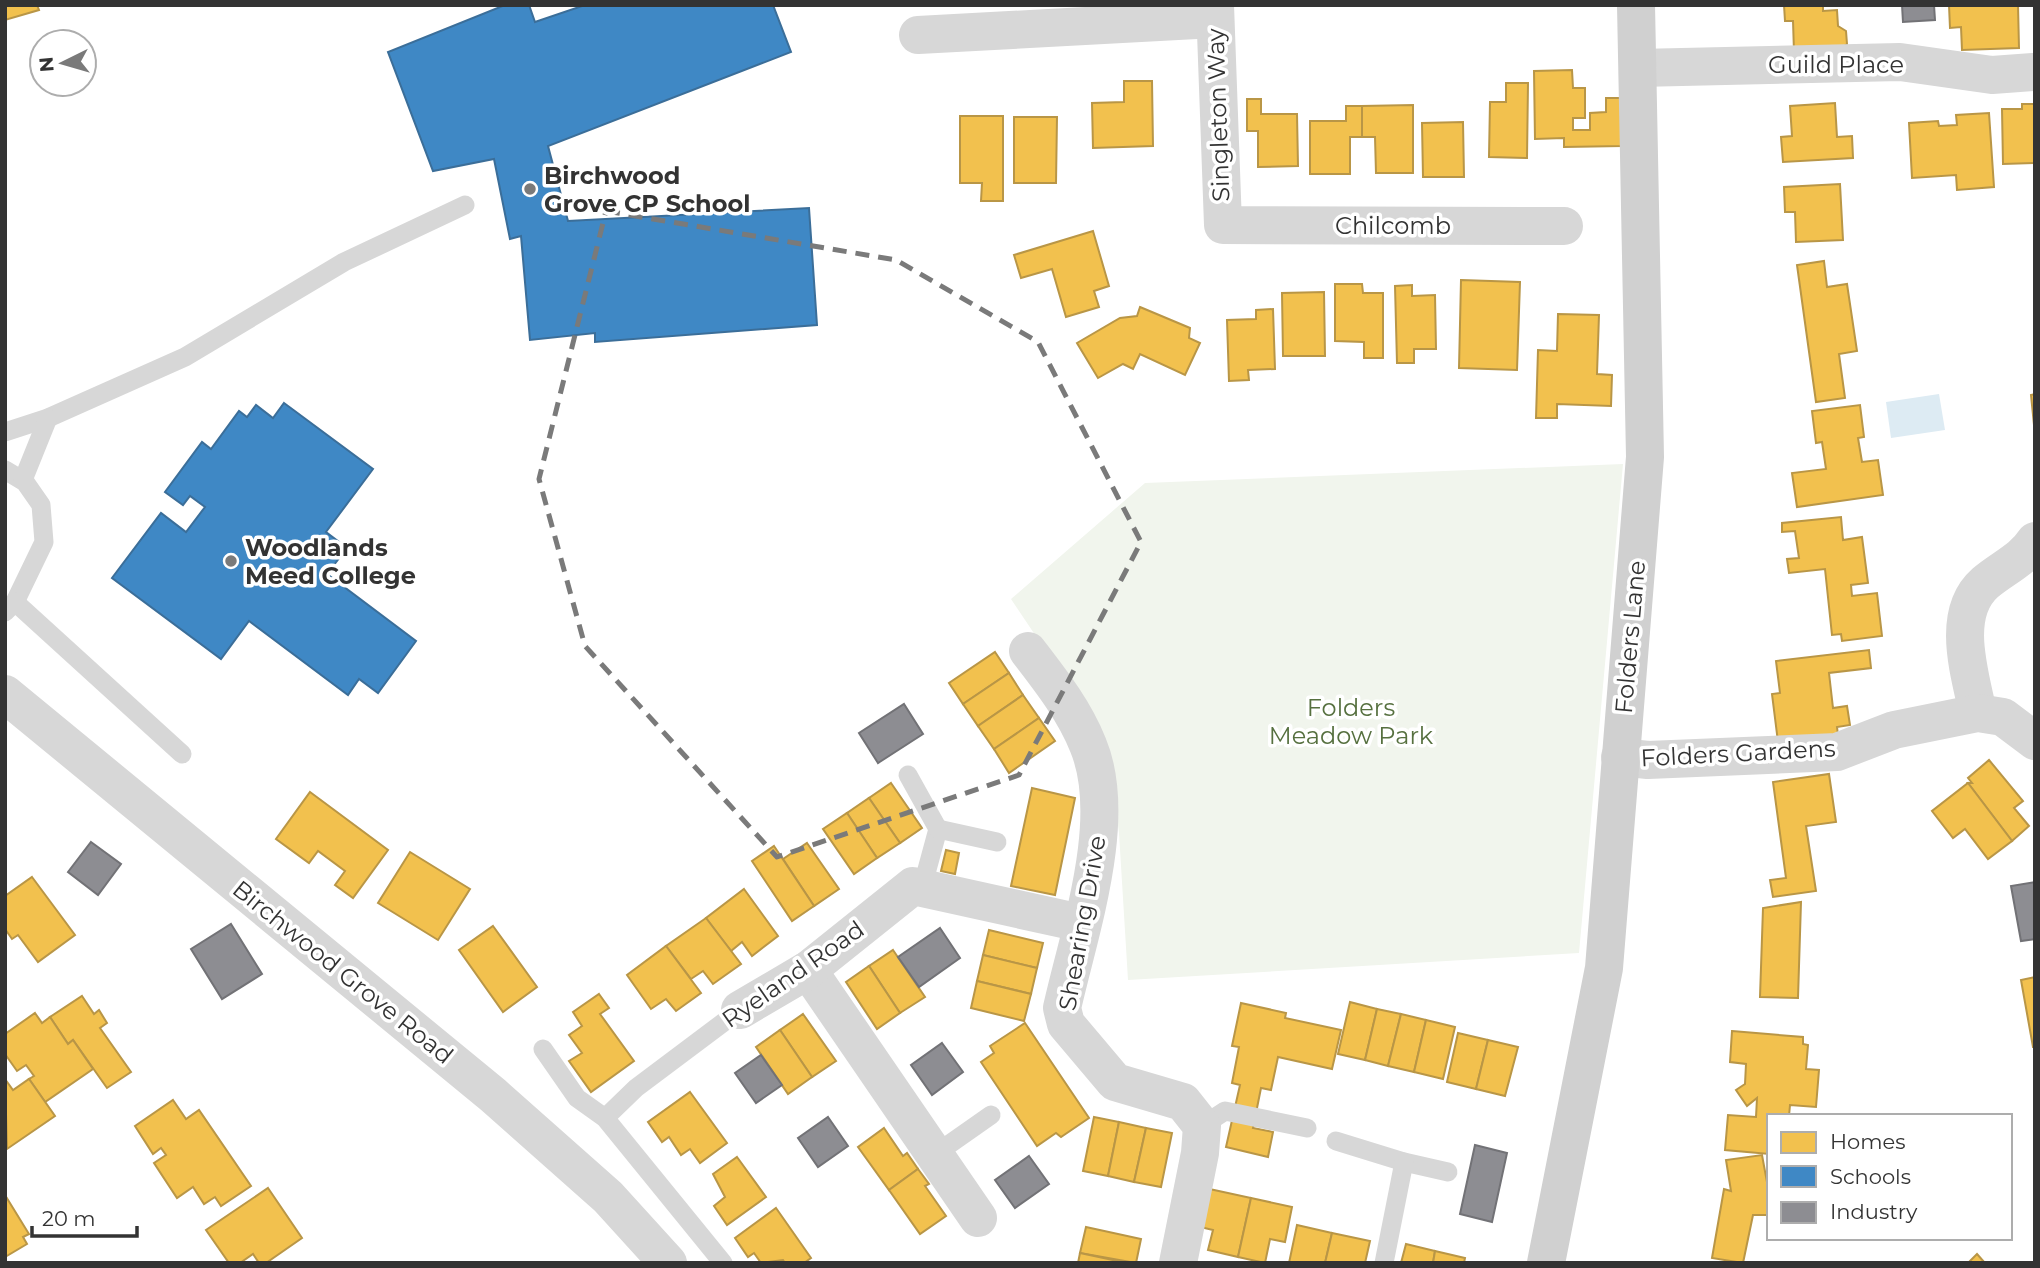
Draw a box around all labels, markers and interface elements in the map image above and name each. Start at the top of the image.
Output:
north arrow [28,28,98,98]
street label: Singleton Way [1200,28,1236,202]
street label: Guild Place [1768,50,1904,79]
text: N [34,56,59,73]
place label: Birchwood Grove CP School [544,161,750,218]
marker: Birchwood Grove CP School [522,181,538,197]
street label: Chilcomb [1335,211,1451,240]
place label: Woodlands Meed College [245,533,416,590]
marker: Woodlands Meed College [223,553,239,569]
street label: Folders Lane [1609,559,1651,715]
park label: Folders Meadow Park [1269,693,1434,750]
street label: Folders Gardens [1640,733,1836,773]
street label: Shearing Drive [1052,833,1112,1013]
street label: Birchwood Grove Road [227,874,459,1070]
street label: Ryeland Road [716,914,870,1034]
legend [1767,1114,2012,1240]
text: Homes [1830,1129,1905,1154]
text: Schools [1830,1164,1911,1189]
scale bar [32,1194,136,1238]
text: Industry [1830,1199,1918,1224]
text: 20 m [42,1206,96,1231]

